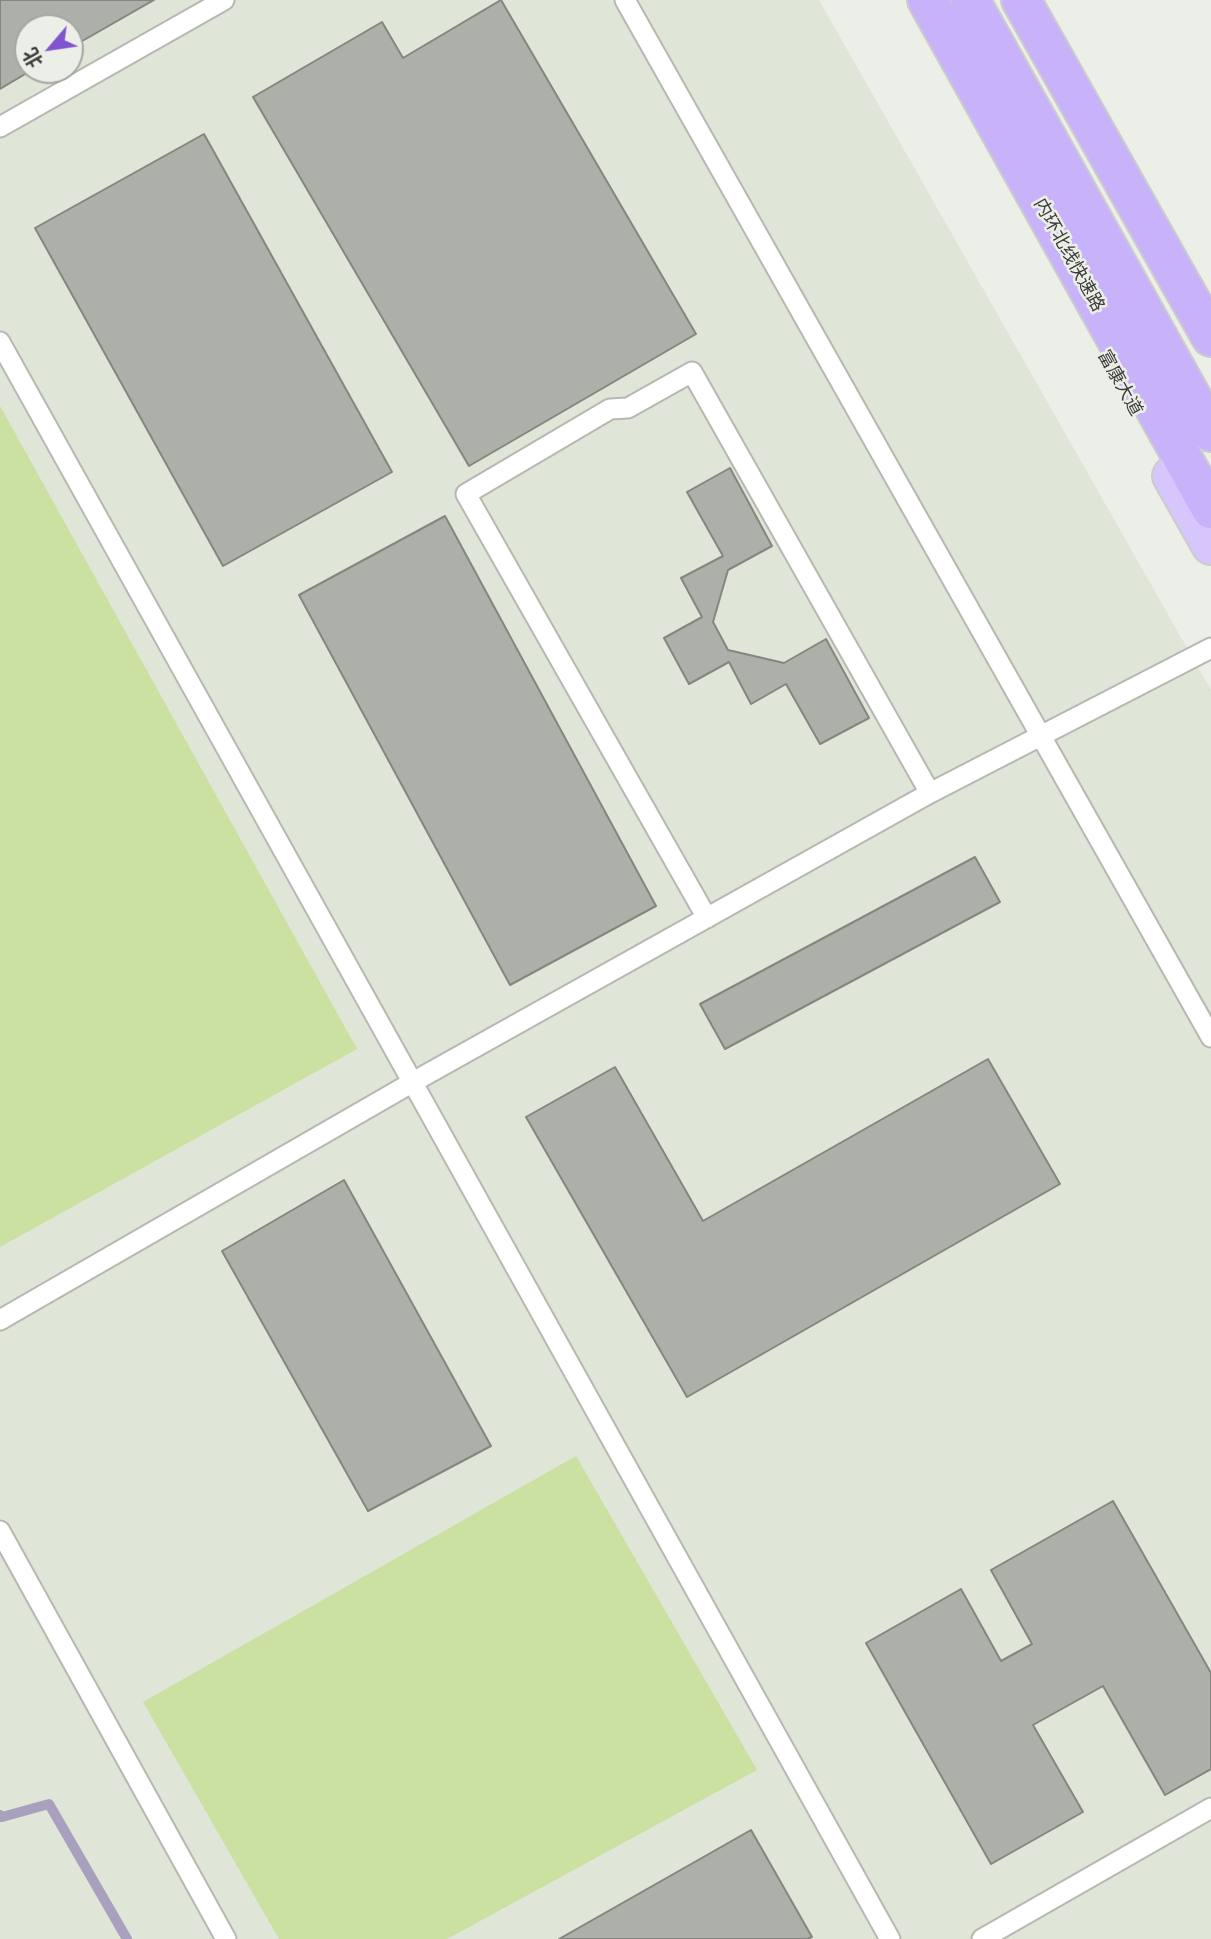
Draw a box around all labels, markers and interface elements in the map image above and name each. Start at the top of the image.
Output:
north arrow [14,14,84,84]
text: 北 [17,44,47,72]
street label: 内环北线快速路 [1029,195,1109,315]
street label: 富康大道 [1093,346,1147,420]

